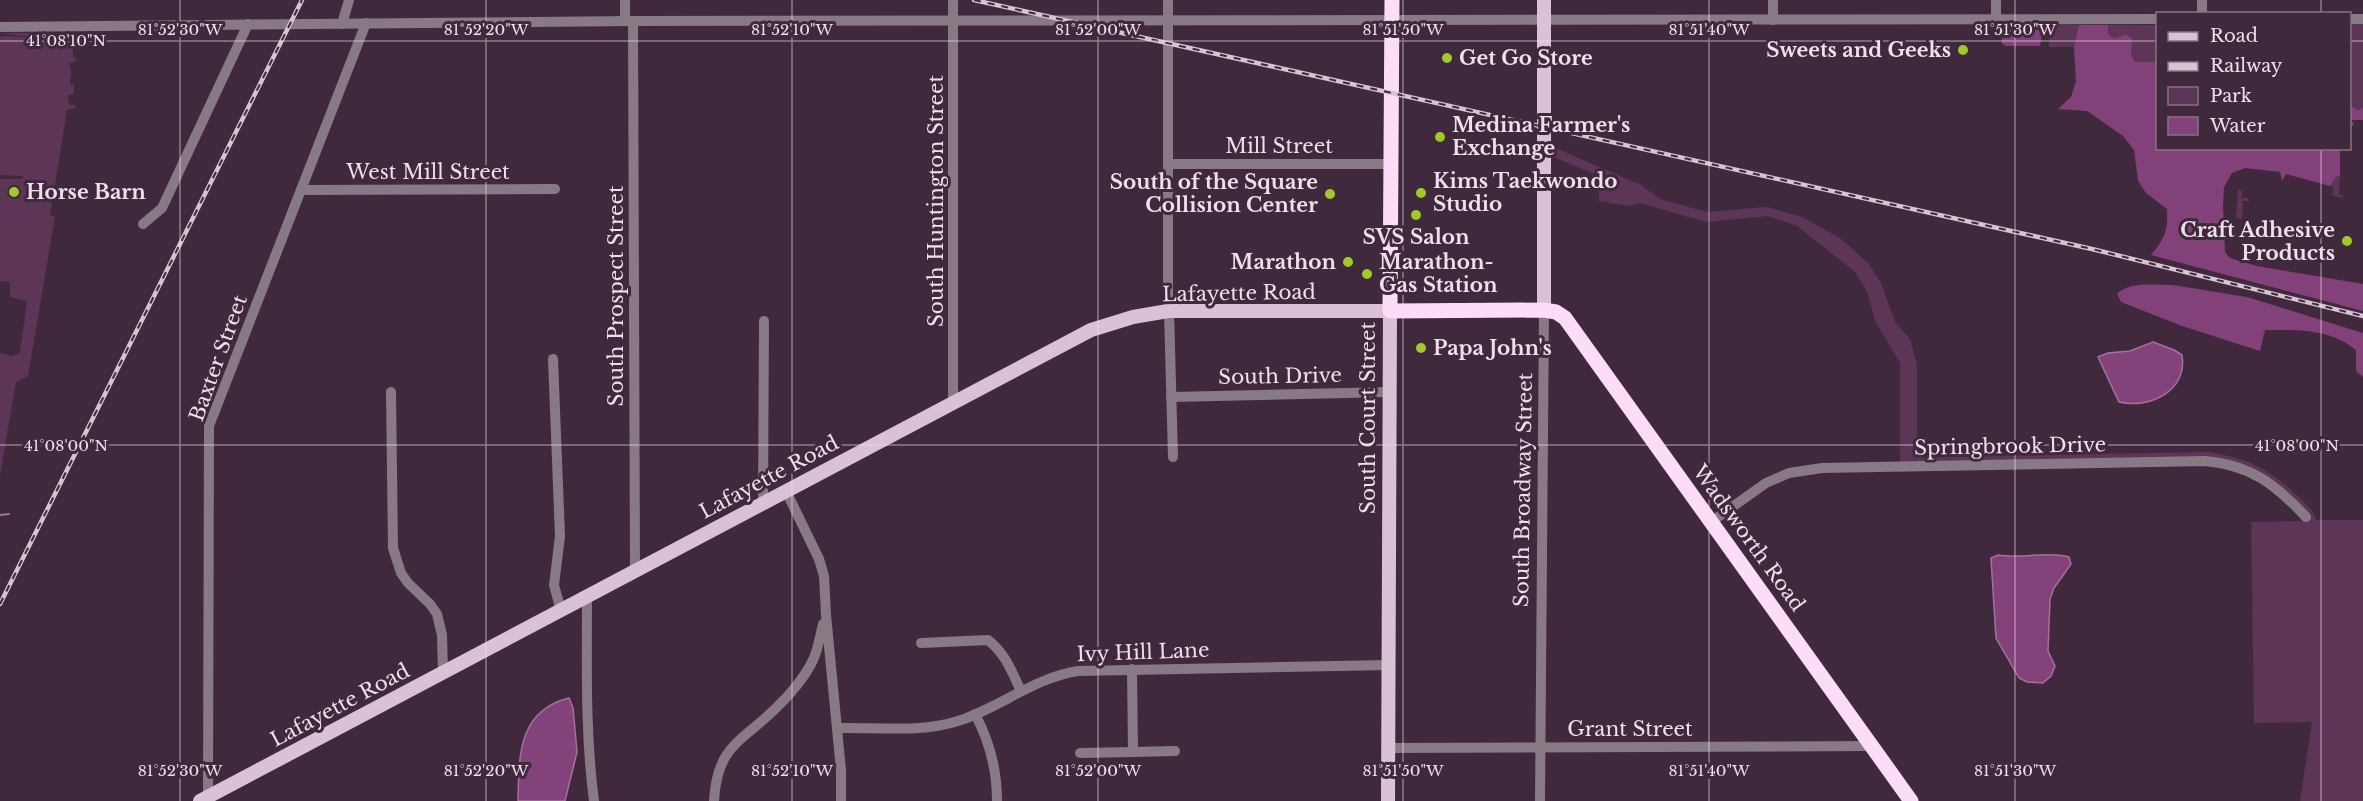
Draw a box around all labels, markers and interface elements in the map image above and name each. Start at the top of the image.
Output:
legend [2156,12,2351,150]
text: 81°52'30"W [138,20,223,39]
text: 81°52'20"W [444,20,529,39]
text: 81°52'10"W [751,20,833,39]
text: 81°52'00"W [1055,20,1141,39]
text: 81°51'50"W [1362,20,1444,39]
text: 81°51'40"W [1668,20,1750,39]
text: 81°51'30"W [1974,20,2056,39]
text: Road [2210,25,2258,47]
text: 41°08'10"N [26,31,106,50]
place label: Sweets and Geeks [1766,38,1951,62]
marker: Sweets and Geeks [1956,43,1970,57]
place label: Get Go Store [1459,46,1593,70]
marker: Get Go Store [1440,51,1454,65]
text: Railway [2210,55,2283,77]
street label: South Huntington Street [924,74,948,327]
text: Park [2210,85,2252,107]
place label: Medina Farmer's Exchange [1452,113,1630,160]
text: Water [2209,115,2266,137]
marker: Medina Farmer's Exchange [1433,130,1447,144]
street label: Mill Street [1225,134,1333,158]
street label: West Mill Street [345,160,510,184]
place label: Kims Taekwondo Studio [1433,169,1617,216]
place label: South of the Square Collision Center [1110,170,1318,217]
place label: Horse Barn [26,180,146,204]
marker: Horse Barn [7,185,21,199]
street label: South Prospect Street [604,185,628,406]
marker: Kims Taekwondo Studio [1414,186,1428,200]
marker: South of the Square Collision Center [1323,187,1337,201]
marker: SVS Salon [1409,208,1423,222]
place label: Craft Adhesive Products [2180,218,2335,265]
place label: SVS Salon [1362,225,1470,249]
marker: Craft Adhesive Products [2340,234,2354,248]
place label: Marathon [1231,250,1336,274]
place label: Marathon- Gas Station [1379,250,1498,297]
marker: Marathon [1341,255,1355,269]
marker: Marathon- Gas Station [1360,267,1374,281]
street label: Lafayette Road [1162,280,1316,306]
street label: Baxter Street [184,291,252,424]
street label: South Court Street [1356,322,1380,514]
place label: Papa John's [1433,336,1552,360]
marker: Papa John's [1414,341,1428,355]
street label: South Drive [1218,363,1342,389]
street label: South Broadway Street [1509,372,1537,607]
street label: Lafayette Road [695,430,843,524]
street label: Springbrook Drive [1914,432,2106,460]
text: 41°08'00"N [24,436,108,455]
text: 41°08'00"N [2255,436,2339,455]
street label: Wadsworth Road [1687,459,1810,616]
street label: Ivy Hill Lane [1076,638,1210,666]
street label: Lafayette Road [266,658,414,752]
street label: Grant Street [1567,717,1693,741]
text: 81°52'30"W [138,761,223,780]
text: 81°52'20"W [444,761,529,780]
text: 81°52'10"W [751,761,833,780]
text: 81°52'00"W [1055,761,1141,780]
text: 81°51'50"W [1362,761,1444,780]
text: 81°51'40"W [1668,761,1750,780]
text: 81°51'30"W [1974,761,2056,780]

